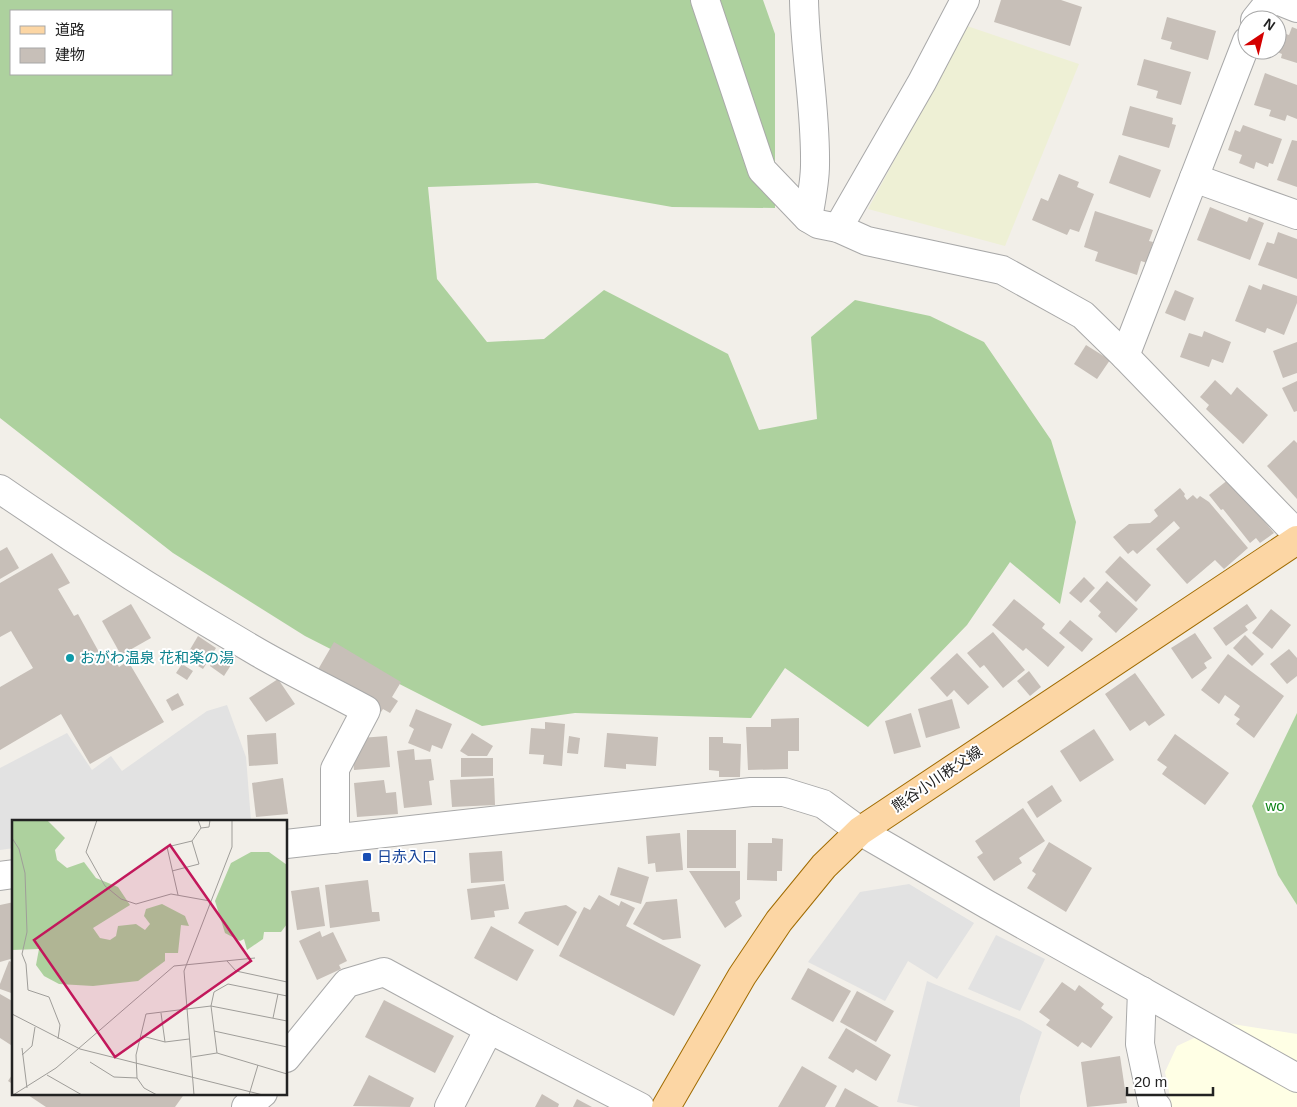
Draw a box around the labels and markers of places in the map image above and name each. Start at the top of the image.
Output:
place label: おがわ温泉 花和楽の湯 [80,649,234,666]
marker: おがわ温泉 花和楽の湯 [64,652,76,664]
place label: 日赤入口 [377,848,437,865]
marker: 日赤入口 [361,851,373,863]

